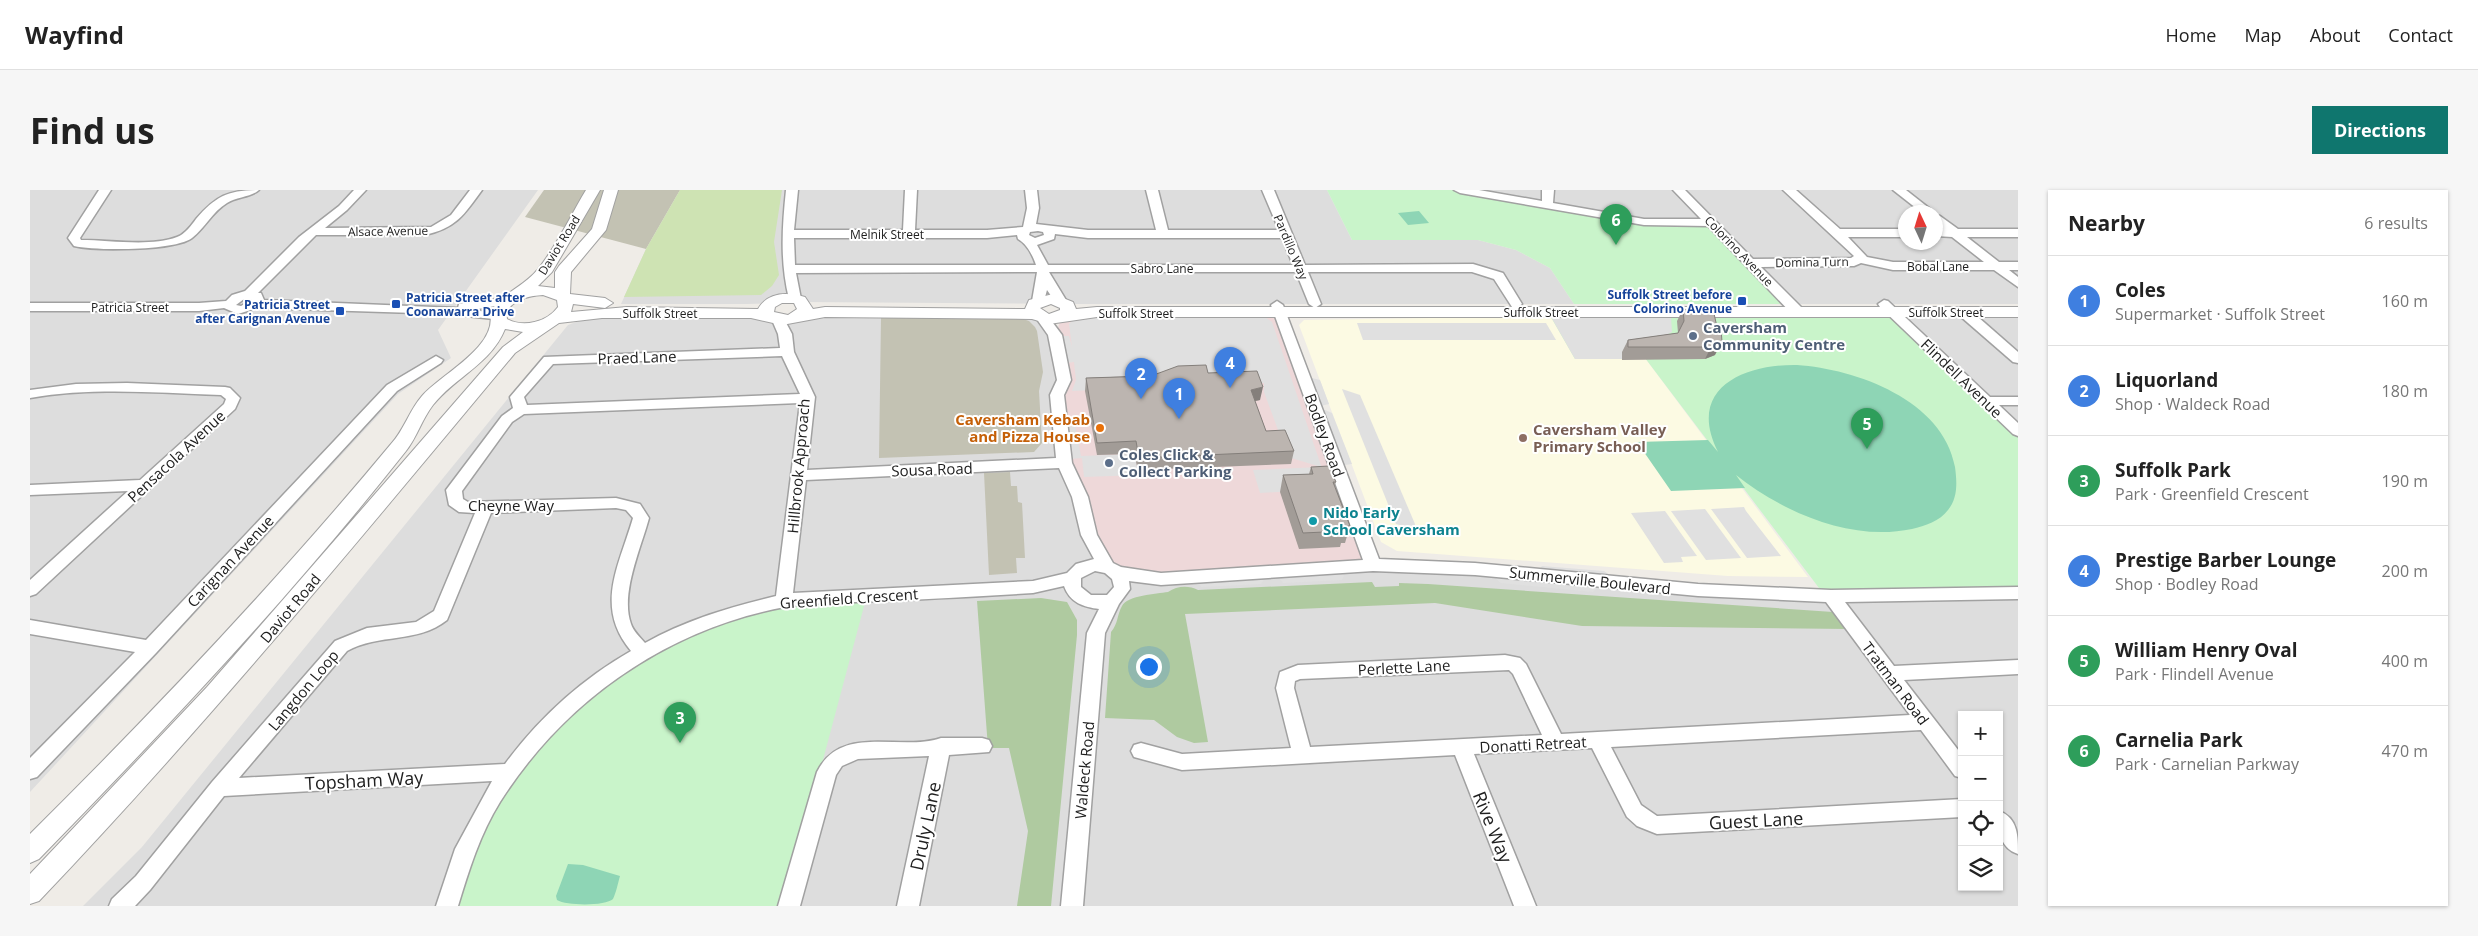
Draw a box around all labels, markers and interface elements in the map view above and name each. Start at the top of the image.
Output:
text: Wayfind [25,18,124,51]
text: Home [2166,23,2216,47]
text: Map [2244,23,2282,47]
text: About [2310,23,2360,47]
text: Contact [2388,23,2453,47]
button: Directions [2312,106,2448,154]
text: Find us [30,107,155,154]
pin: 6 [1600,204,1632,245]
north arrow [1898,205,1943,250]
text: Nearby [2068,209,2145,237]
street label: Daviot Road [534,212,584,278]
street label: Pardillo Way [1270,212,1313,283]
street label: Colorino Avenue [1701,212,1777,290]
text: 6 results [2364,212,2428,234]
street label: Alsace Avenue [348,222,429,240]
street label: Melnik Street [850,226,924,243]
street label: Domina Turn [1775,253,1849,271]
street label: Bobal Lane [1907,258,1969,275]
street label: Sabro Lane [1131,260,1194,277]
text: Coles [2115,277,2165,303]
place label: Suffolk Street before Colorino Avenue [1607,286,1732,317]
place label: Patricia Street after Coonawarra Drive [406,289,525,320]
text: 1 [2079,290,2089,312]
text: 160 m [2382,290,2428,312]
marker: Suffolk Street before Colorino Avenue [1736,295,1748,307]
place label: Patricia Street after Carignan Avenue [195,296,330,327]
marker: Patricia Street after Coonawarra Drive [390,298,402,310]
street label: Patricia Street [91,299,169,316]
text: Supermarket · Suffolk Street [2115,303,2325,325]
street label: Suffolk Street [1503,304,1579,321]
street label: Suffolk Street [1908,304,1984,321]
marker: Patricia Street after Carignan Avenue [334,305,346,317]
street label: Suffolk Street [622,305,698,322]
street label: Suffolk Street [1098,305,1174,322]
place label: Caversham Community Centre [1703,317,1845,354]
marker: Caversham Community Centre [1687,330,1699,342]
street label: Flindell Avenue [1917,334,2007,422]
street label: Praed Lane [597,346,677,368]
pin: 4 [1214,347,1246,388]
pin: 2 [1125,358,1157,399]
text: Liquorland [2115,367,2218,393]
pin: 1 [1163,378,1195,419]
text: 2 [2079,380,2089,402]
text: 180 m [2382,380,2428,402]
street label: Bodley Road [1301,391,1349,479]
text: Shop · Waldeck Road [2115,393,2270,415]
street label: Hillbrook Approach [782,398,814,534]
street label: Pensacola Avenue [123,406,229,506]
pin: 5 [1851,408,1883,449]
place label: Caversham Kebab and Pizza House [955,409,1090,446]
place label: Caversham Valley Primary School [1533,419,1667,456]
marker: Caversham Kebab and Pizza House [1094,422,1106,434]
marker: Caversham Valley Primary School [1517,432,1529,444]
place label: Coles Click & Collect Parking [1119,444,1232,481]
marker: Coles Click & Collect Parking [1103,457,1115,469]
text: Suffolk Park [2115,457,2231,483]
street label: Sousa Road [891,458,973,480]
text: 3 [2079,470,2089,492]
text: 190 m [2382,470,2428,492]
text: Park · Greenfield Crescent [2115,483,2309,505]
street label: Cheyne Way [468,495,554,515]
place label: Nido Early School Caversham [1323,502,1460,539]
street label: Carignan Avenue [182,511,278,611]
marker: Nido Early School Caversham [1307,515,1319,527]
text: Prestige Barber Lounge [2115,547,2336,573]
text: 4 [2079,560,2089,582]
text: 200 m [2382,560,2428,582]
street label: Summerville Boulevard [1508,562,1672,598]
street label: Daviot Road [255,569,325,647]
text: Shop · Bodley Road [2115,573,2259,595]
street label: Greenfield Crescent [779,583,919,613]
street label: Tratman Road [1858,637,1934,729]
text: William Henry Oval [2115,637,2297,663]
street label: Langdon Loop [263,645,343,735]
text: 5 [2079,650,2089,672]
text: 400 m [2382,650,2428,672]
your location [1136,654,1162,680]
street label: Perlette Lane [1357,655,1451,679]
text: Park · Flindell Avenue [2115,663,2274,685]
pin: 3 [664,702,696,743]
map controls [1958,711,2003,891]
button: + [1958,711,2003,756]
street label: Waldeck Road [1070,720,1098,820]
text: Carnelia Park [2115,727,2243,753]
street label: Donatti Retreat [1479,731,1587,757]
text: 6 [2079,740,2089,762]
text: 470 m [2382,740,2428,762]
text: Park · Carnelian Parkway [2115,753,2299,775]
button: − [1958,756,2003,801]
street label: Topsham Way [304,765,425,795]
street label: Druly Lane [904,779,946,873]
street label: Rive Way [1468,788,1519,867]
button: locate [1958,801,2003,846]
street label: Guest Lane [1708,806,1804,834]
button: layers [1958,846,2003,891]

